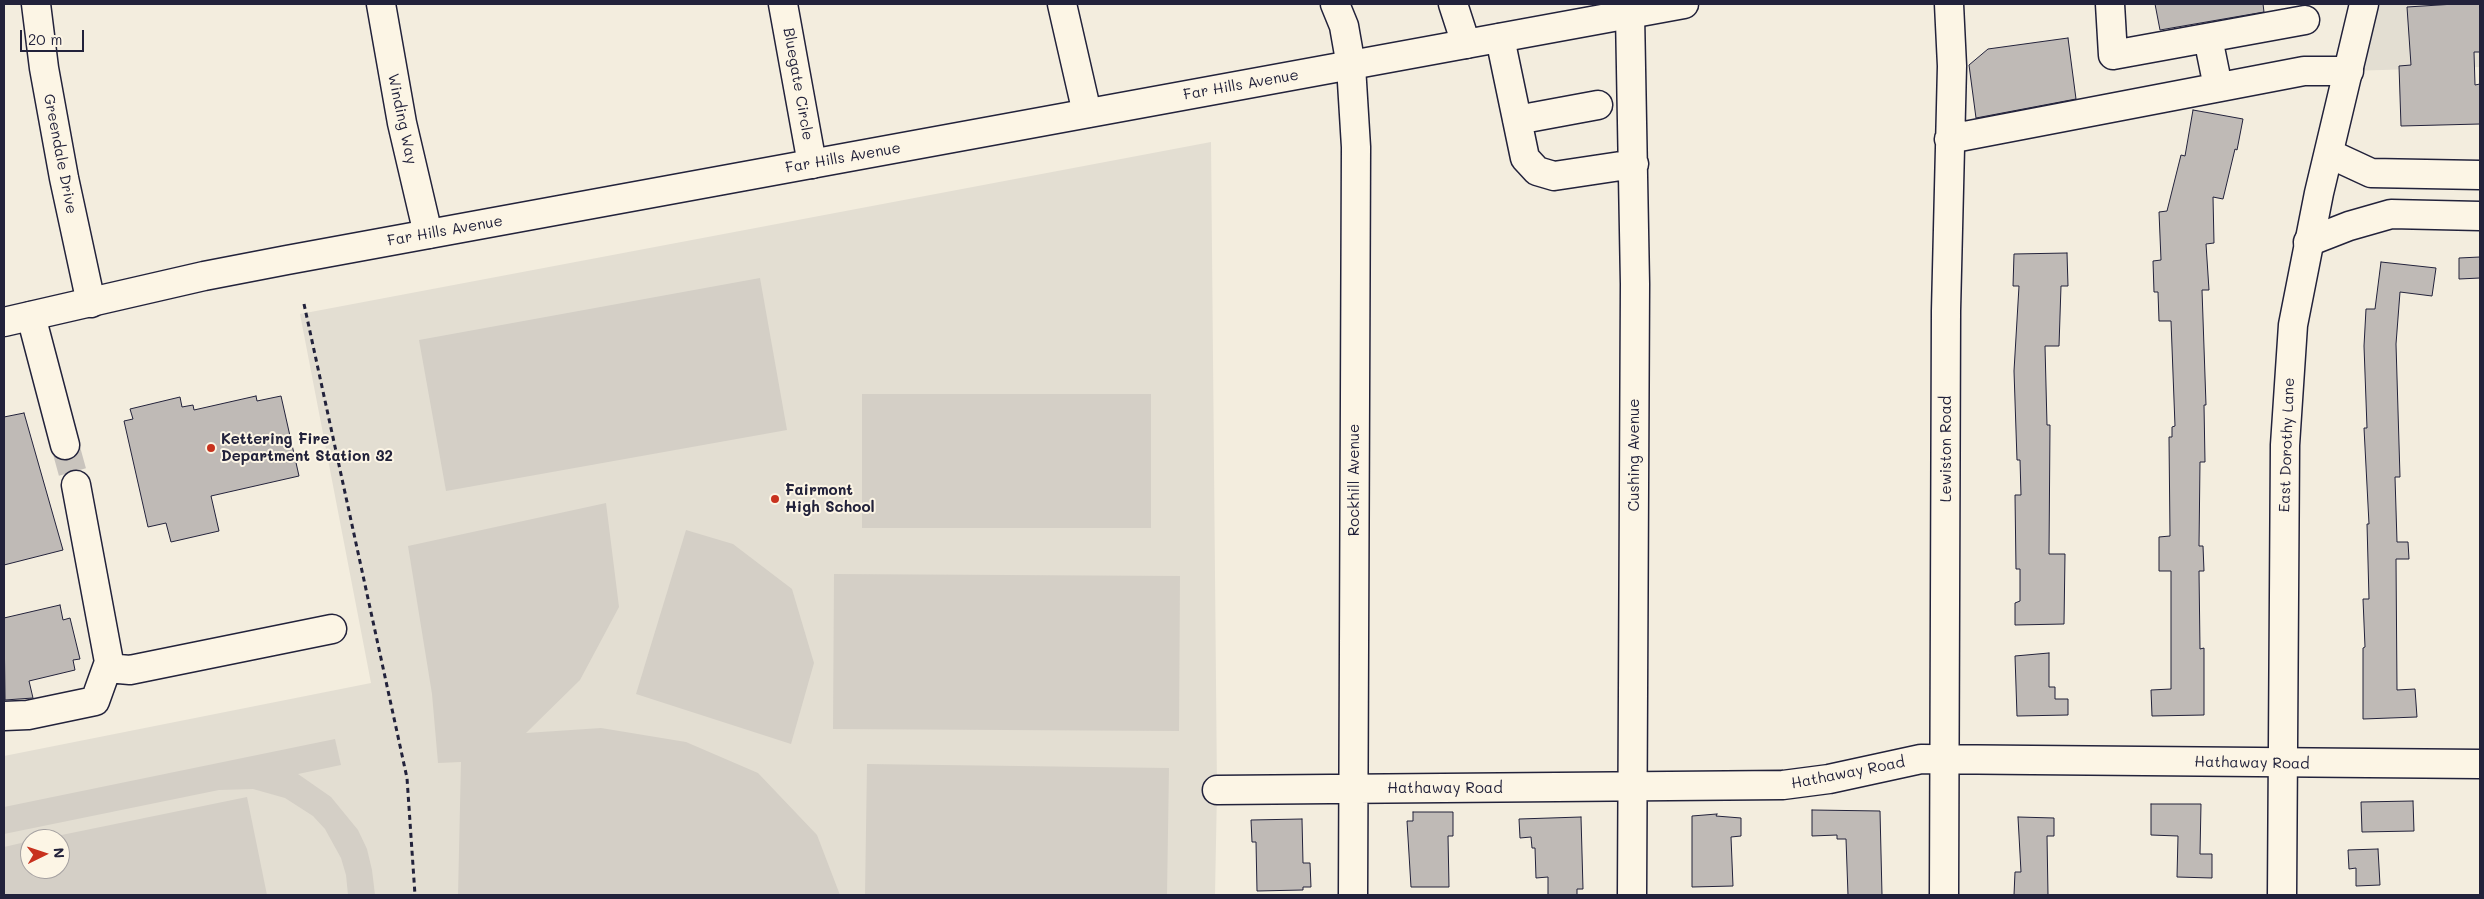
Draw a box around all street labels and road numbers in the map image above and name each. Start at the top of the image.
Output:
street label: Bluegate Circle [779,26,817,142]
street label: Far Hills Avenue [1182,66,1300,104]
street label: Winding Way [384,72,420,166]
street label: Greendale Drive [40,92,80,216]
street label: Far Hills Avenue [784,139,902,177]
street label: Far Hills Avenue [386,212,504,250]
street label: East Dorothy Lane [2276,377,2298,513]
street label: Lewiston Road [1937,396,1955,502]
street label: Cushing Avenue [1625,399,1643,511]
street label: Rockhill Avenue [1345,424,1363,536]
street label: Hathaway Road [1790,753,1906,793]
street label: Hathaway Road [2194,753,2310,773]
street label: Hathaway Road [1387,779,1503,797]

